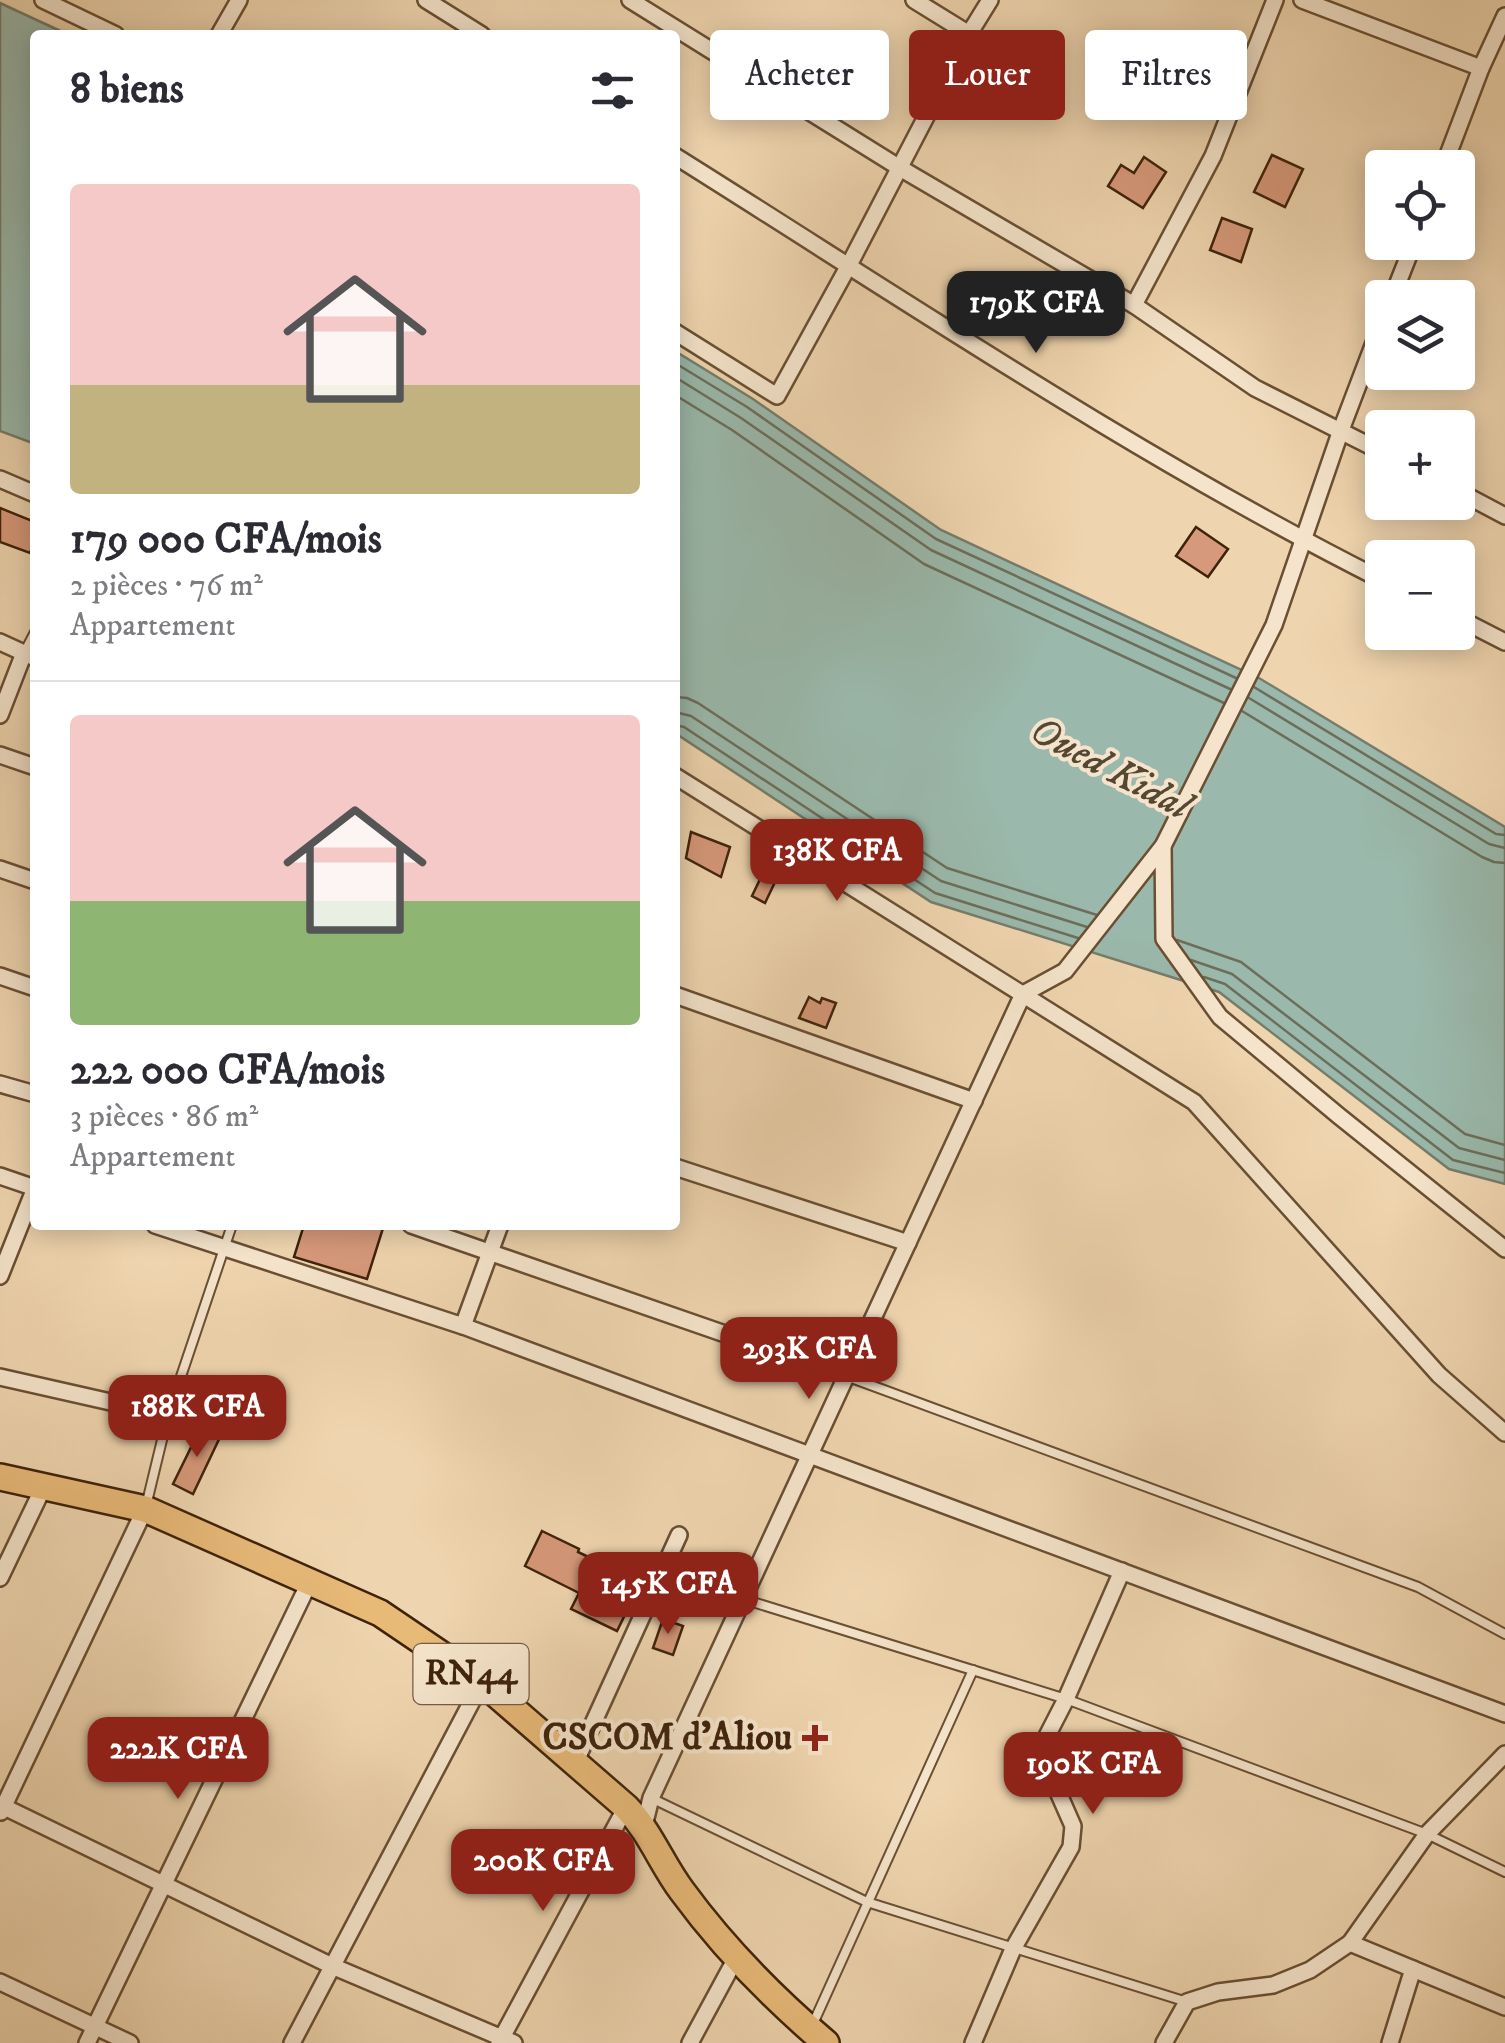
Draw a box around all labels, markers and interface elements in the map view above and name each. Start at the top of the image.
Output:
chip: Acheter [710,30,889,120]
chip: Louer [909,30,1065,120]
chip: Filtres [1085,30,1247,120]
icon: filters [585,63,640,118]
text: 8 biens [70,64,184,116]
map controls [1365,150,1475,650]
button: locate [1365,150,1475,260]
icon: home [265,249,445,429]
pin: 179K CFA [933,271,1139,356]
button: layers [1365,280,1475,390]
text: 179K CFA [969,283,1103,323]
button: + [1365,410,1475,520]
text: 179 000 CFA/mois [70,514,382,566]
button: − [1365,540,1475,650]
text: 2 pièces · 76 m² [70,566,263,606]
text: Appartement [70,606,235,646]
water label: Oued Kidal [1021,706,1202,834]
icon: home [265,780,445,960]
pin: 138K CFA [734,819,940,904]
text: 138K CFA [772,831,902,871]
text: 222 000 CFA/mois [70,1045,385,1097]
text: 3 pièces · 86 m² [70,1097,258,1137]
text: Appartement [70,1137,235,1177]
pin: 293K CFA [706,1317,912,1402]
text: 293K CFA [742,1329,876,1369]
pin: 188K CFA [94,1375,300,1460]
text: 188K CFA [130,1387,264,1427]
pin: 145K CFA [565,1552,771,1637]
text: 145K CFA [600,1564,736,1604]
road number: RN44 [414,1644,528,1704]
place label: CSCOM d'Aliou [542,1714,792,1762]
pin: 222K CFA [75,1717,281,1802]
marker: CSCOM d'Aliou [802,1725,828,1751]
text: 222K CFA [110,1729,246,1769]
pin: 190K CFA [990,1732,1196,1817]
text: 190K CFA [1026,1744,1160,1784]
pin: 200K CFA [440,1829,646,1914]
text: 200K CFA [473,1841,613,1881]

